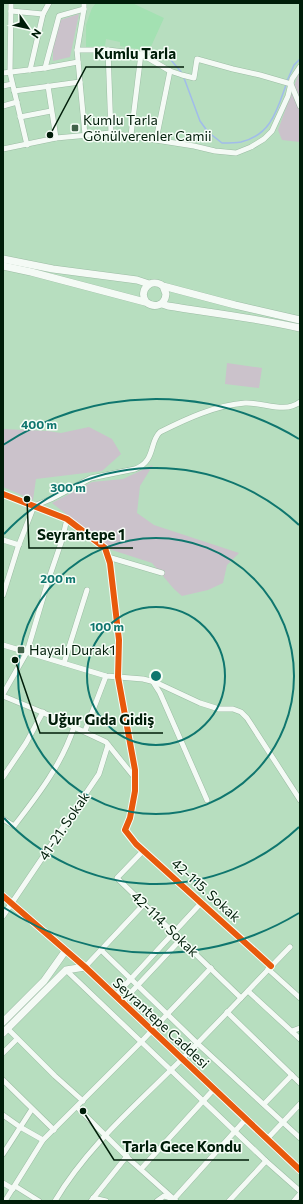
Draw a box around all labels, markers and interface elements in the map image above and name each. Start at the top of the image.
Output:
north arrow [8,8,48,48]
text: N [29,27,44,41]
callout: Kumlu Tarla [86,40,184,67]
text: Kumlu Tarla [94,44,176,62]
place label: Kumlu Tarla Gönülverenler Camii [83,111,212,144]
marker: Kumlu Tarla Gönülverenler Camii [70,123,80,133]
text: 400 m [21,417,57,431]
text: 300 m [50,480,86,494]
callout: Seyrantepe 1 [29,521,133,548]
text: Seyrantepe 1 [37,525,125,543]
text: 200 m [40,571,76,585]
text: 100 m [90,619,124,633]
place label: Hayalı Durak1 [29,641,115,658]
marker: Hayalı Durak1 [16,645,26,655]
centre of rings [149,669,163,683]
callout: Uğur Gıda Gidiş [40,706,163,733]
text: Uğur Gıda Gidiş [48,710,154,728]
street label: 41-21. Sokak [35,788,93,863]
street label: 42-115. Sokak [168,854,245,925]
street label: 42-114. Sokak [128,887,203,960]
street label: Seyrantepe Caddesi [110,974,213,1072]
callout: Tarla Gece Kondu [114,1133,249,1160]
text: Tarla Gece Kondu [122,1137,242,1155]

